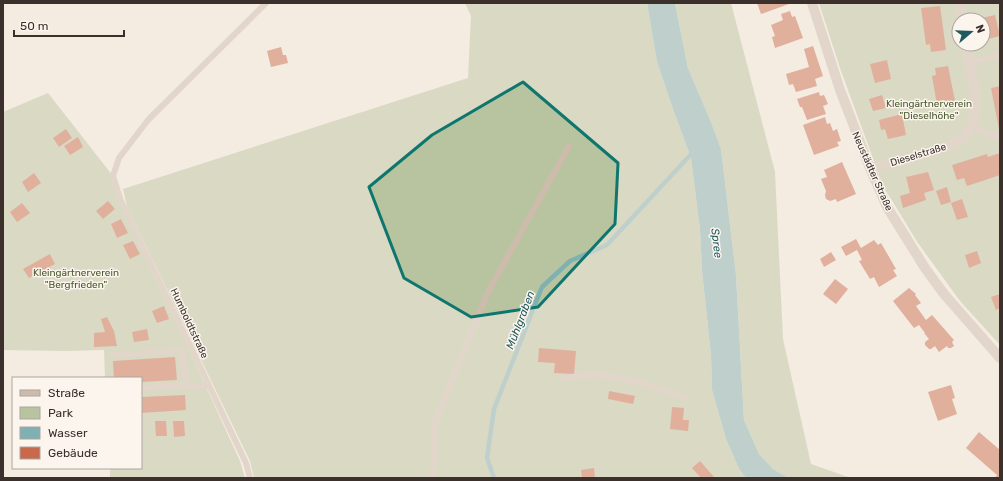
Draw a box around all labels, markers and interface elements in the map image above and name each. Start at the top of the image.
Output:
scale bar [14,12,124,38]
north arrow [951,12,991,52]
text: 50 m [20,19,48,33]
text: N [973,23,987,35]
park label: Kleingärtnerverein "Dieselhöhe" [886,98,972,122]
street label: Neustädter Straße [849,130,895,213]
street label: Dieselstraße [889,141,948,169]
water label: Spree [708,227,725,259]
park label: Kleingärtnerverein "Bergfrieden" [33,267,119,291]
street label: Humboldtstraße [168,287,211,361]
water label: Mühlgraben [503,289,538,351]
legend [12,377,142,469]
text: Straße [48,386,85,400]
text: Park [48,406,74,420]
text: Wasser [48,426,88,440]
text: Gebäude [48,446,98,460]

